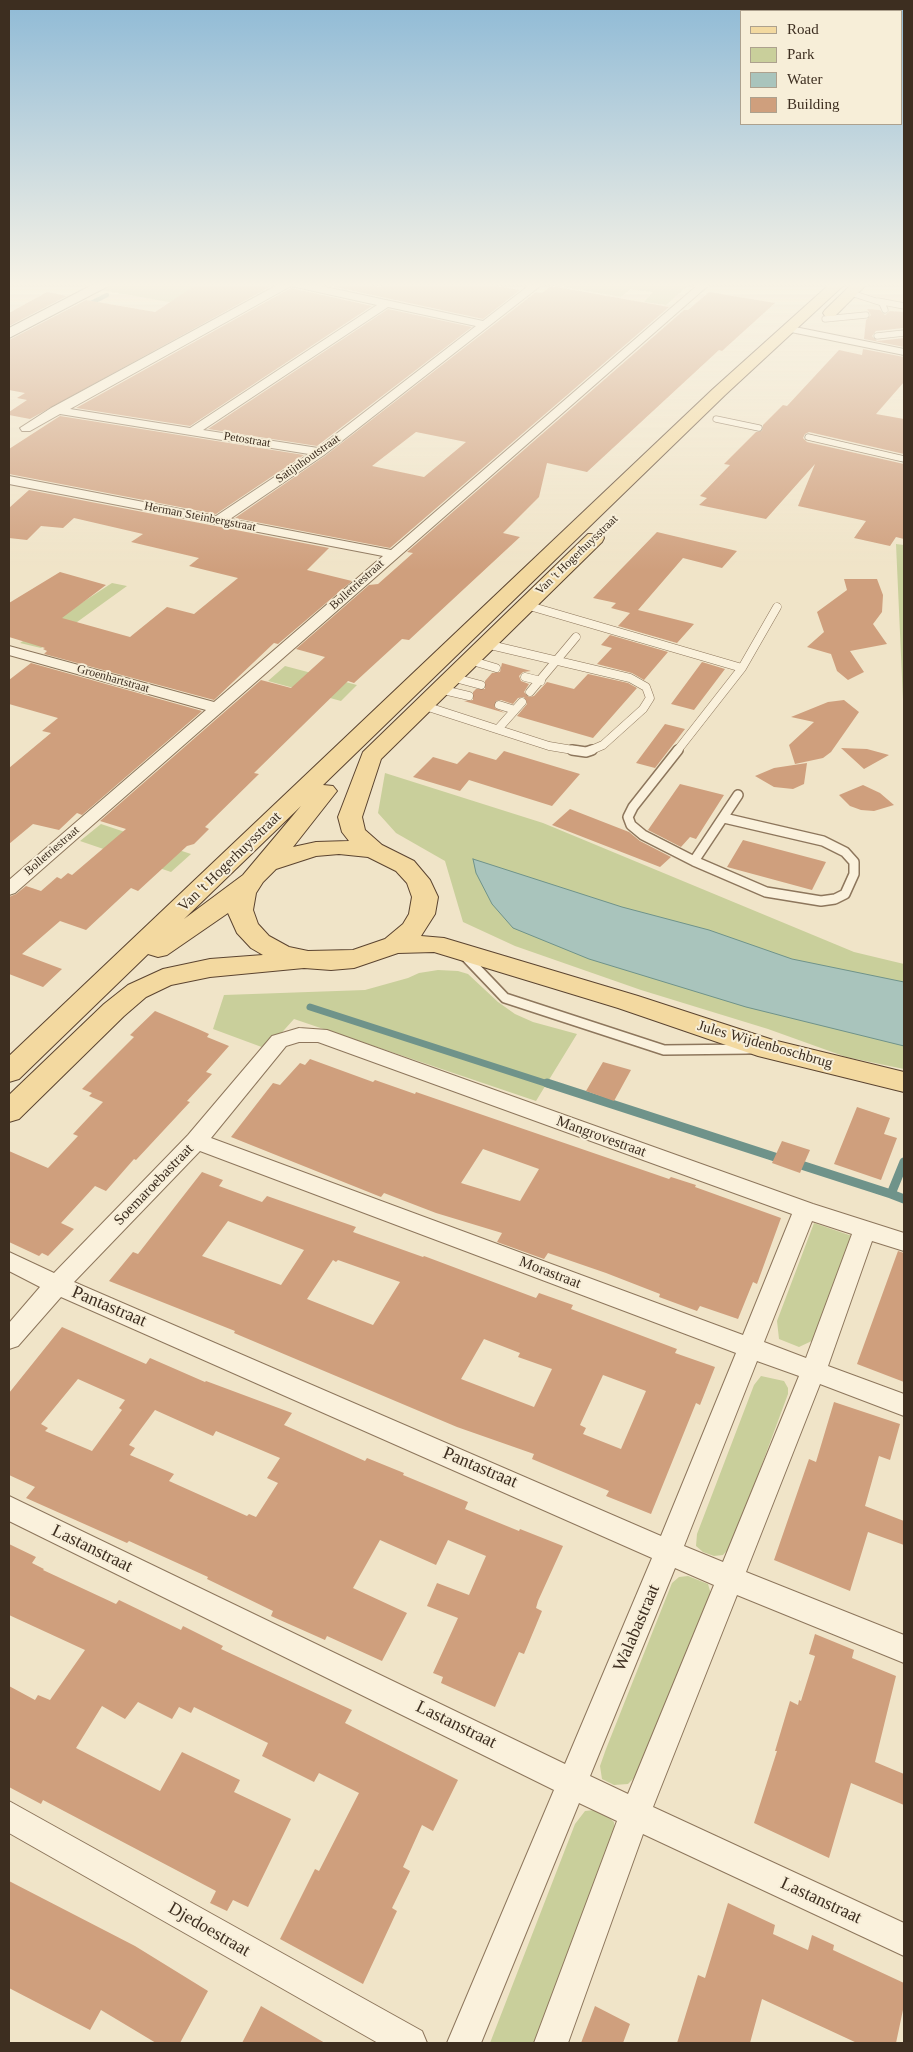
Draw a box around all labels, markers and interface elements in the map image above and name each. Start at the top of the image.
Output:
legend [740,10,903,125]
text: Road [787,21,819,37]
text: Park [787,46,815,62]
text: Water [787,71,822,87]
text: Building [787,96,840,112]
street label: Petostraat [223,429,271,451]
street label: Satijnhoutstraat [273,432,343,486]
street label: Herman Steinbergstraat [143,499,257,535]
street label: Van 't Hogerhuysstraat [533,512,621,598]
street label: Bolletriestraat [327,557,387,613]
street label: Groenhartstraat [75,662,151,696]
street label: Van 't Hogerhuysstraat [175,808,285,916]
street label: Bolletriestraat [22,823,82,879]
street label: Jules Wijdenboschbrug [695,1017,835,1073]
street label: Mangrovestraat [554,1112,648,1162]
street label: Soemaroebastraat [110,1140,198,1230]
street label: Morastraat [516,1253,584,1293]
street label: Pantastraat [68,1282,150,1332]
street label: Pantastraat [439,1443,521,1493]
street label: Lastanstraat [48,1520,136,1578]
street label: Walabastraat [609,1581,665,1675]
street label: Lastanstraat [412,1696,500,1754]
street label: Lastanstraat [777,1873,865,1929]
street label: Djedoestraat [164,1898,254,1962]

